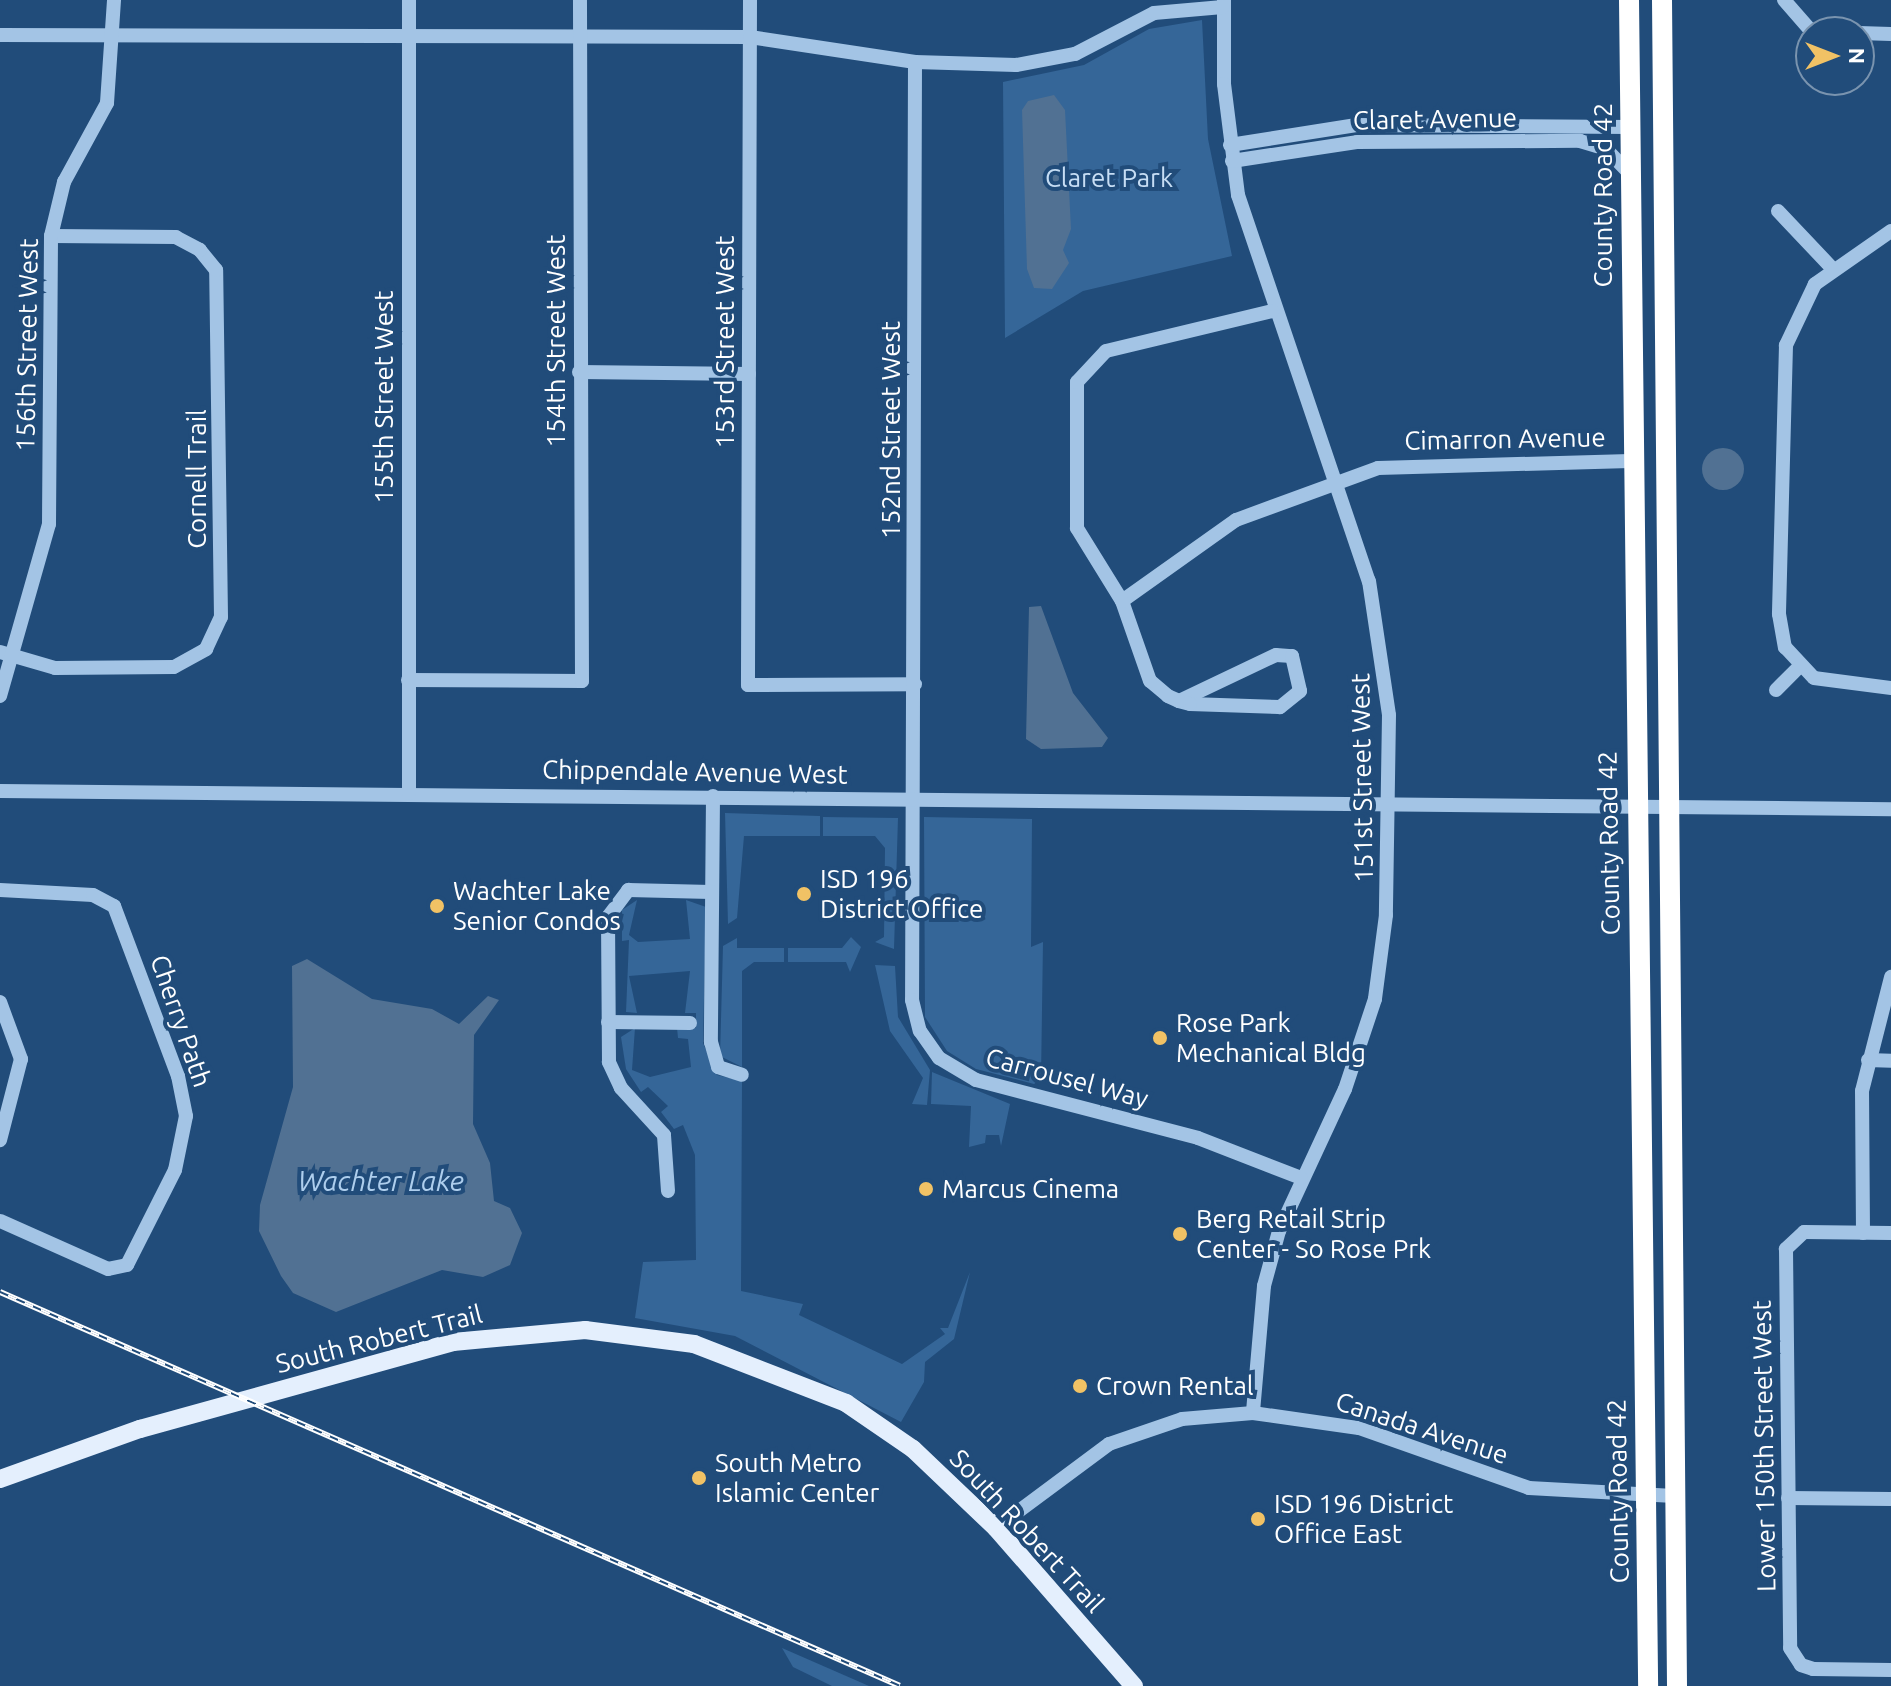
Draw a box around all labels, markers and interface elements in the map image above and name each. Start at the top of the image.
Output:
north arrow [1795,16,1875,96]
text: N [1845,48,1870,64]
street label: Claret Avenue [1353,102,1517,136]
street label: County Road 42 [1587,103,1619,287]
park label: Claret Park [1045,162,1173,194]
street label: 154th Street West [540,234,572,448]
street label: 153rd Street West [709,235,741,449]
street label: 156th Street West [10,238,44,452]
street label: 155th Street West [368,290,400,504]
street label: 152nd Street West [875,321,907,539]
street label: Cornell Trail [181,409,213,549]
street label: Cimarron Avenue [1404,422,1606,456]
street label: 151st Street West [1345,673,1379,883]
street label: County Road 42 [1592,750,1626,936]
street label: Chippendale Avenue West [542,754,848,790]
place label: ISD 196 District Office [820,863,983,924]
place label: Wachter Lake Senior Condos [453,875,621,936]
marker: ISD 196 District Office [795,885,813,903]
marker: Wachter Lake Senior Condos [428,897,446,915]
street label: Cherry Path [144,951,218,1091]
place label: Rose Park Mechanical Bldg [1176,1007,1366,1068]
marker: Rose Park Mechanical Bldg [1151,1029,1169,1047]
street label: Carrousel Way [982,1041,1152,1115]
water label: Wachter Lake [298,1164,464,1198]
place label: Marcus Cinema [942,1173,1119,1205]
marker: Marcus Cinema [917,1180,935,1198]
place label: Berg Retail Strip Center - So Rose Prk [1196,1203,1431,1264]
marker: Berg Retail Strip Center - So Rose Prk [1171,1225,1189,1243]
street label: South Robert Trail [273,1298,485,1380]
street label: Lower 150th Street West [1746,1300,1782,1592]
place label: Crown Rental [1096,1370,1254,1402]
marker: Crown Rental [1071,1377,1089,1395]
street label: Canada Avenue [1332,1385,1512,1471]
street label: County Road 42 [1601,1398,1635,1584]
street label: South Robert Trail [943,1443,1111,1619]
place label: South Metro Islamic Center [715,1447,879,1508]
marker: South Metro Islamic Center [690,1469,708,1487]
place label: ISD 196 District Office East [1274,1488,1453,1550]
marker: ISD 196 District Office East [1249,1510,1267,1528]

